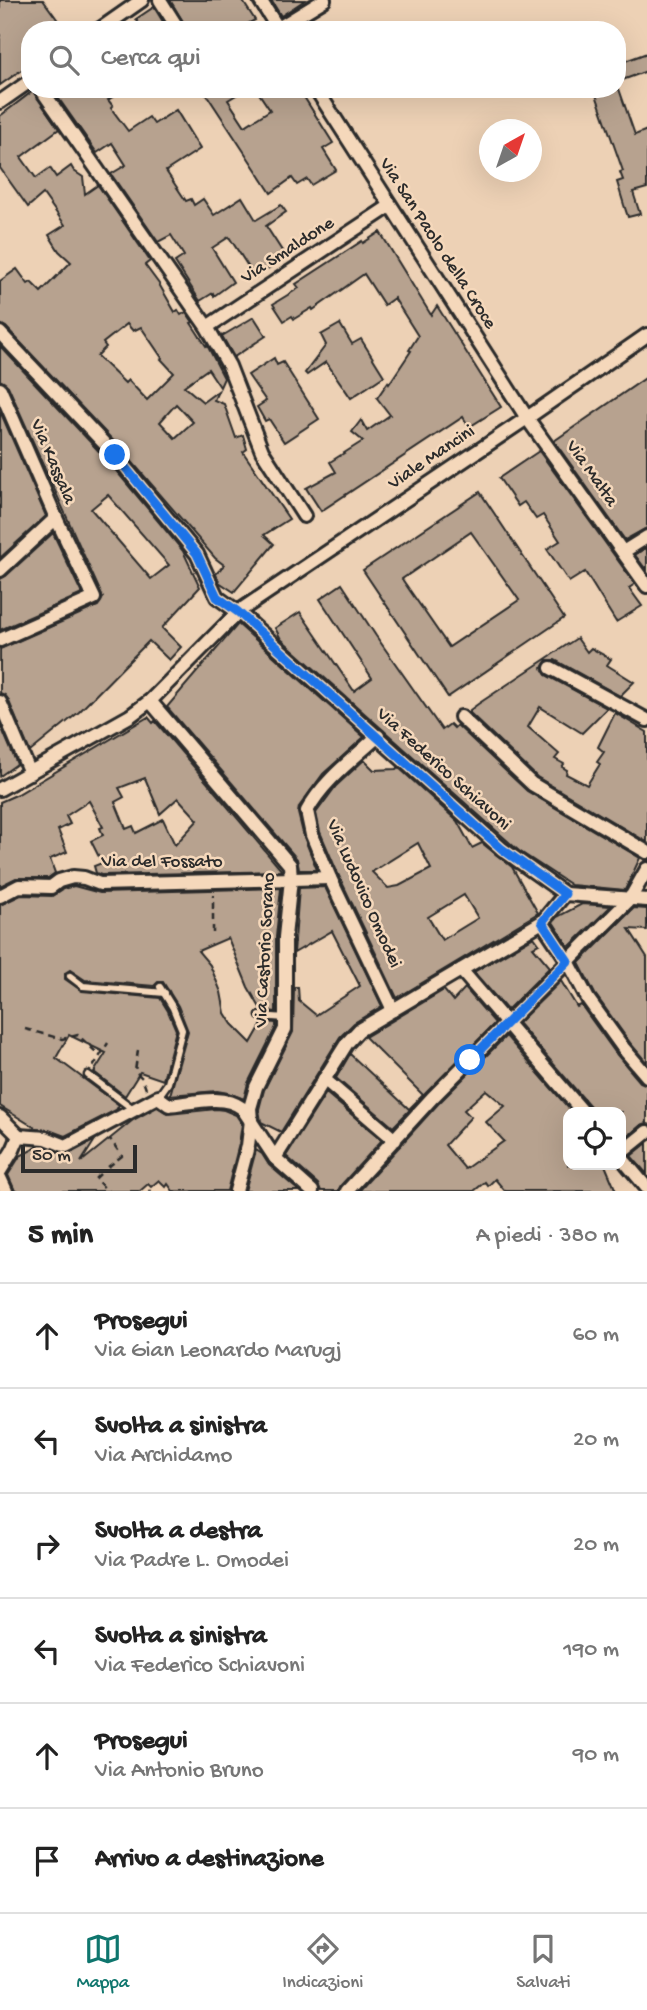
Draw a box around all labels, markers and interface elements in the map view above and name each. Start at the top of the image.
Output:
search box [21,21,626,98]
icon: search [45,41,83,79]
text: Cerca qui [101,44,201,75]
north arrow [479,119,542,182]
street label: Via San Paolo della Croce [372,153,501,334]
street label: Via Smaldone [236,212,339,290]
street label: Via Kassala [23,415,81,509]
street label: Viale Mancini [383,420,480,496]
street label: Via Malta [559,435,623,513]
route end [99,439,130,470]
street label: Via Federico Schiavoni [370,703,515,837]
street label: Via Ludovico Omodei [320,815,406,972]
street label: Via del Fossato [100,851,223,874]
street label: Via Castorio Sorano [250,872,282,1029]
route start [454,1044,485,1075]
map controls [563,1107,626,1170]
button: locate [563,1107,626,1170]
scale bar [21,1142,136,1174]
text: 50 m [32,1145,71,1168]
text: 5 min [28,1219,93,1254]
text: A piedi · 380 m [476,1223,619,1250]
text: Prosegui [95,1307,188,1338]
icon: ahead [28,1317,66,1355]
text: 60 m [573,1322,619,1349]
text: Via Gian Leonardo Marugj [95,1338,342,1365]
text: Svolta a sinistra [95,1412,267,1443]
icon: left [28,1422,66,1460]
text: 20 m [573,1427,619,1454]
text: Via Archidamo [95,1443,232,1470]
text: Svolta a destra [95,1517,262,1548]
icon: right [28,1527,66,1565]
text: 20 m [573,1532,619,1559]
text: Via Padre L. Omodei [95,1548,289,1575]
text: Svolta a sinistra [95,1622,267,1653]
icon: left [28,1632,66,1670]
text: 190 m [563,1637,619,1664]
text: Via Federico Schiavoni [95,1653,305,1680]
text: Prosegui [95,1727,188,1758]
icon: ahead [28,1737,66,1775]
text: 90 m [573,1742,619,1769]
text: Via Antonio Bruno [95,1758,264,1785]
icon: arrive [28,1842,66,1880]
text: Arrivo a destinazione [95,1845,324,1876]
tab: Mappa [76,1930,129,1995]
tab: Indicazioni [282,1930,363,1995]
tab: Salvati [516,1930,571,1995]

